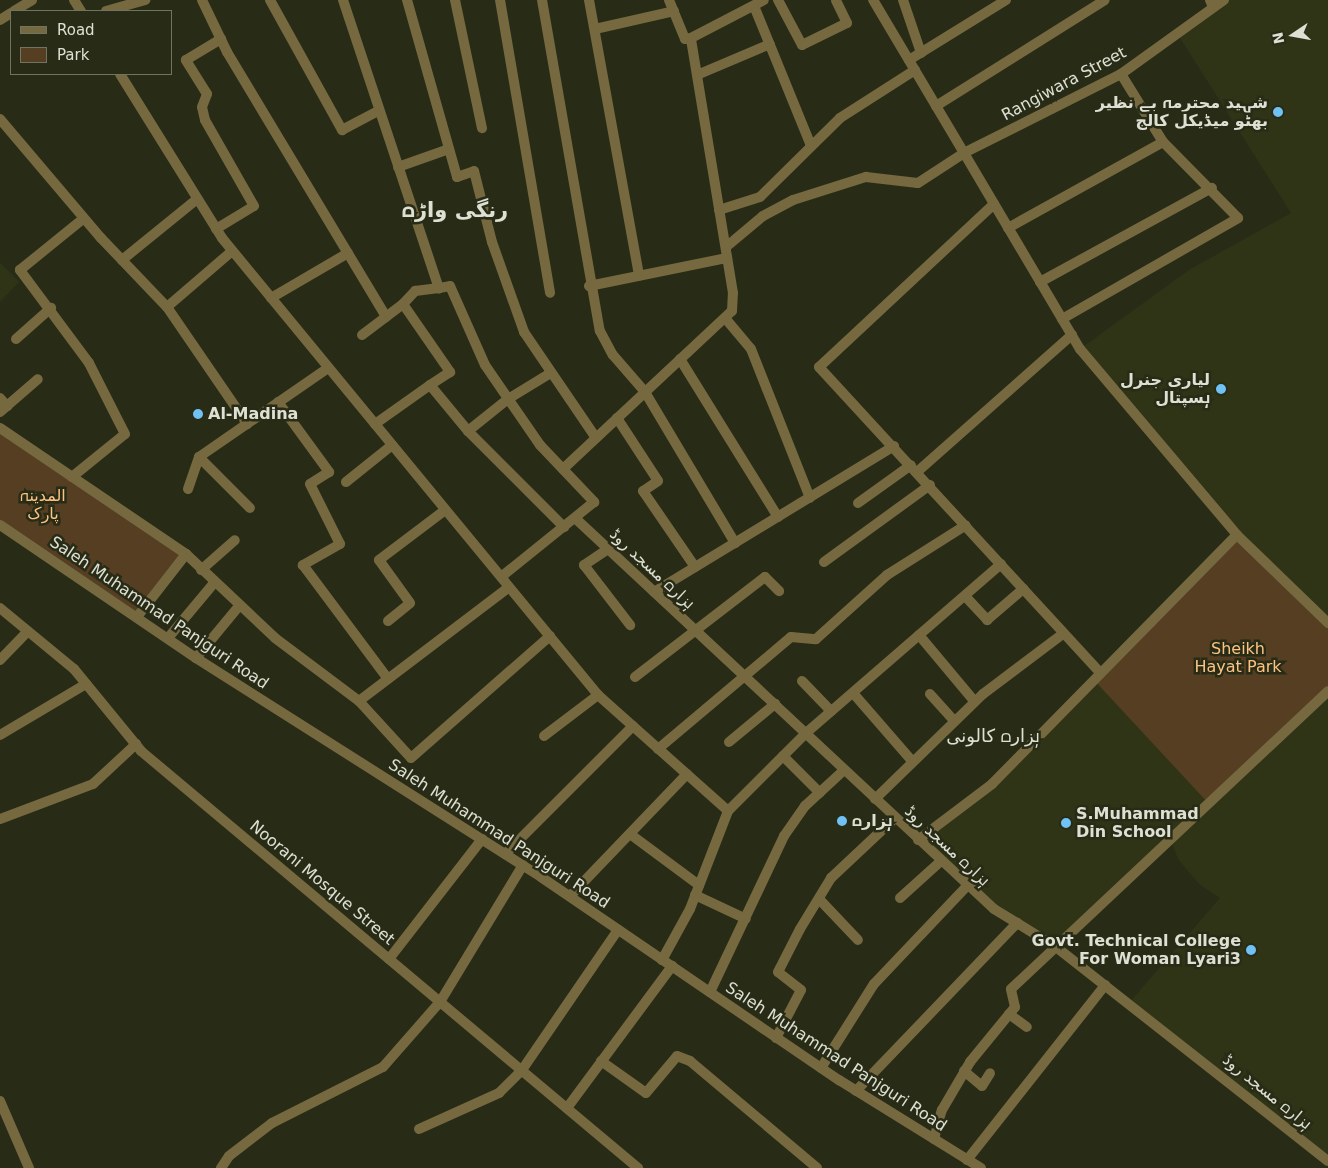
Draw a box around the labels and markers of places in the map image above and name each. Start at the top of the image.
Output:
place label: شہید محترمہ بے نظیر بھٹو میڈیکل کالج [1096,93,1268,131]
marker: شہید محترمہ بے نظیر بھٹو میڈیکل کالج [1272,106,1284,118]
place label: لیاری جنرل ہسپتال [1120,370,1210,408]
marker: لیاری جنرل ہسپتال [1214,382,1228,396]
place label: Al-Madina [208,404,298,424]
marker: Al-Madina [192,408,204,420]
place label: S.Muhammad Din School [1076,804,1199,842]
place label: ہزارہ [852,811,892,831]
marker: ہزارہ [836,815,848,827]
marker: S.Muhammad Din School [1060,817,1072,829]
place label: Govt. Technical College For Woman Lyari3 [1032,931,1241,969]
marker: Govt. Technical College For Woman Lyari3 [1245,944,1257,956]

